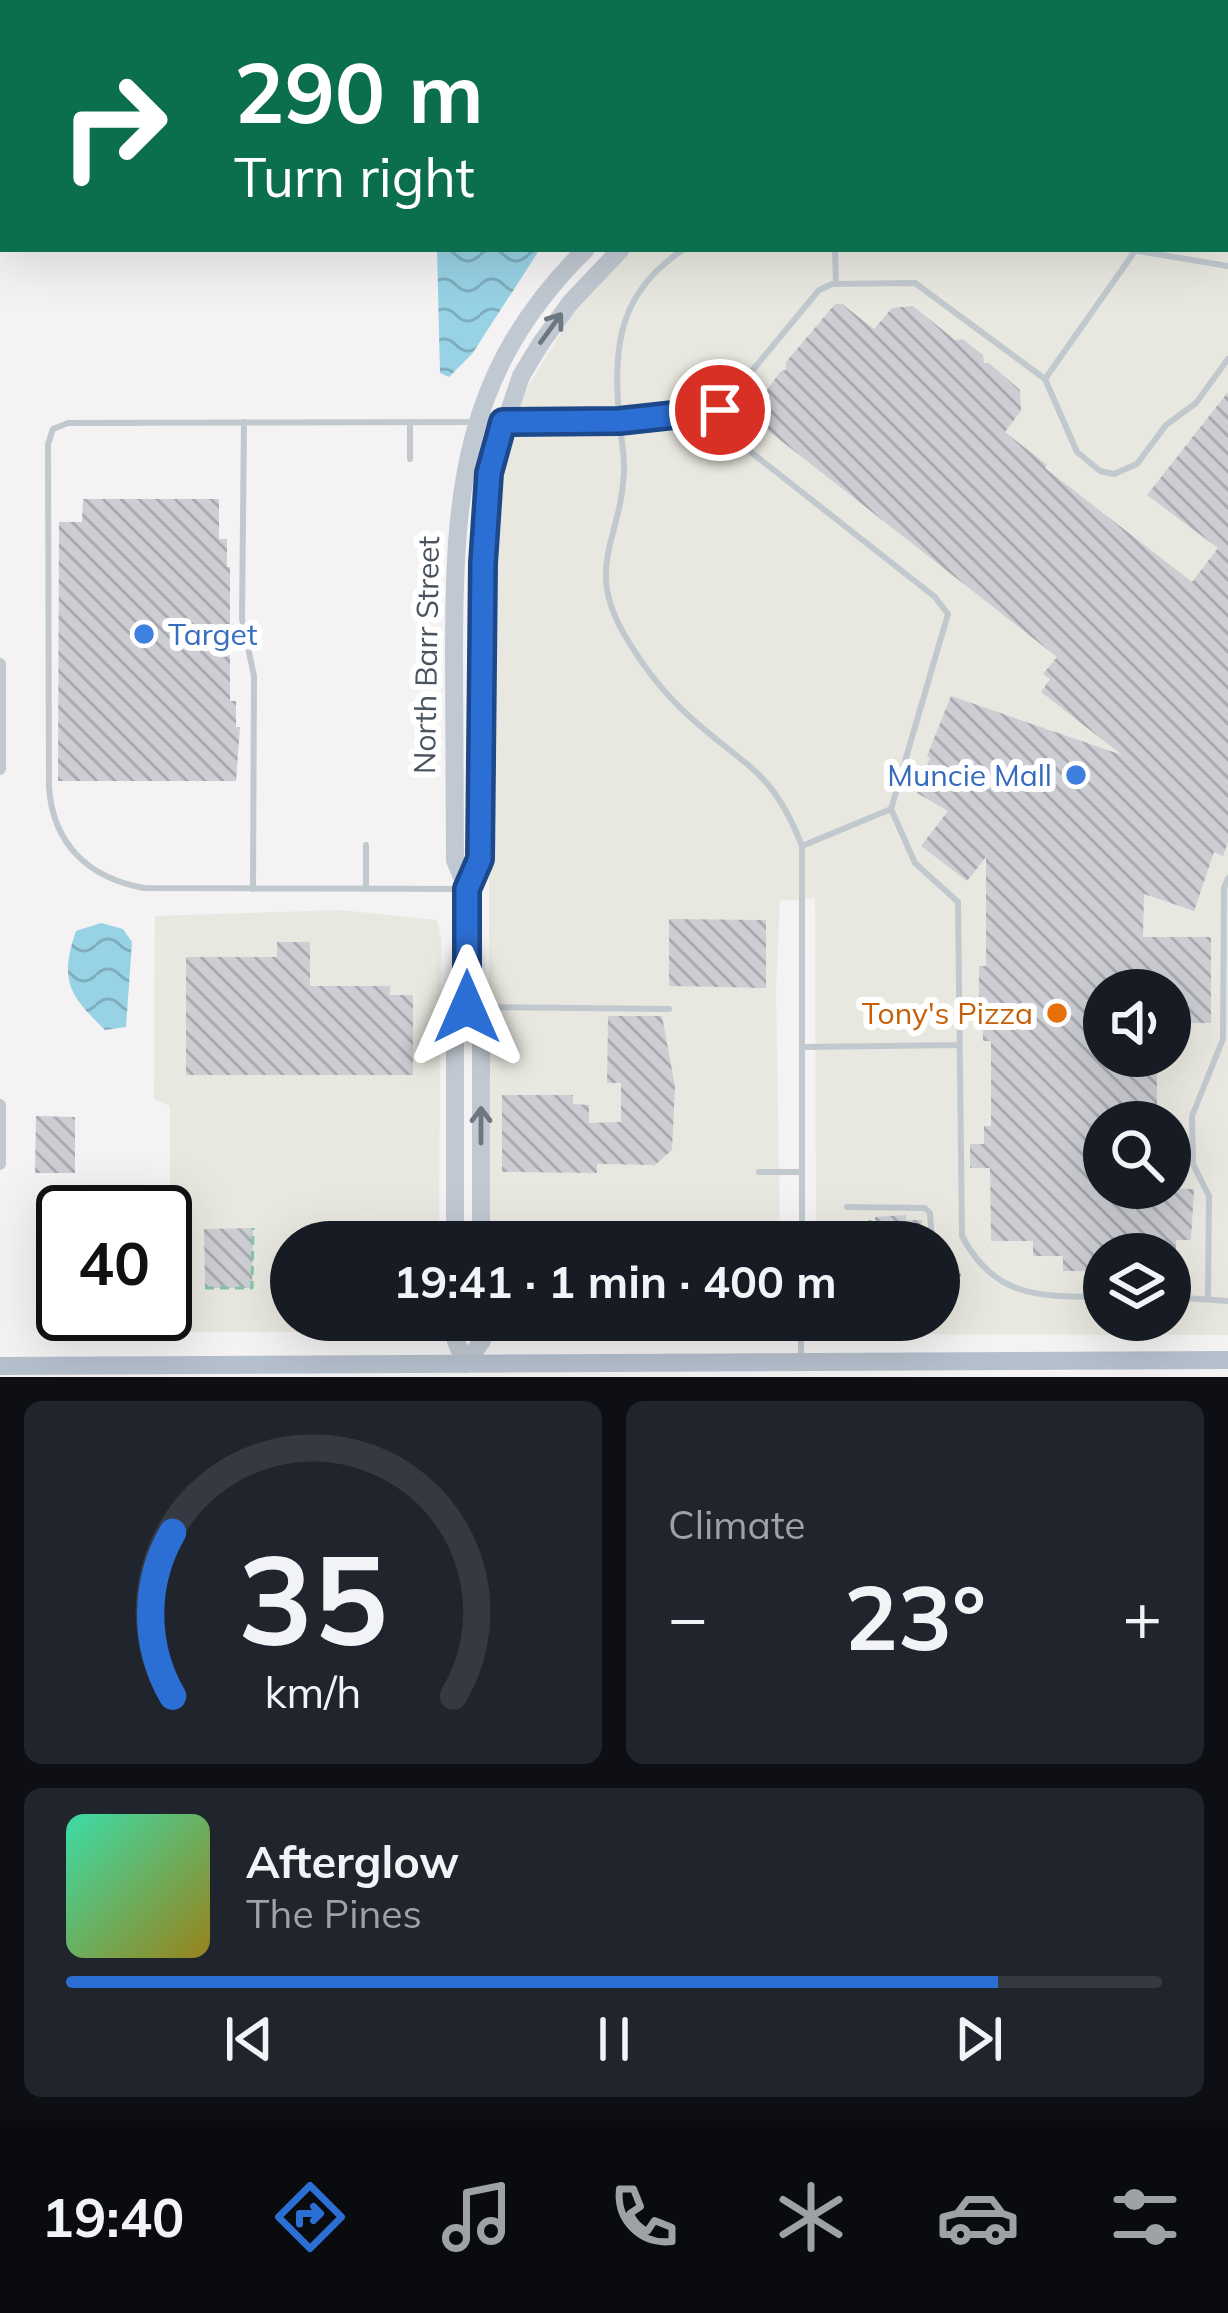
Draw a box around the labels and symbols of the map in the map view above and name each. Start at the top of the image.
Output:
one-way arrow [539,313,564,346]
pin [669,359,771,461]
street label: North Barr Street [405,536,447,774]
place label: Target [168,615,257,653]
marker: Target [131,621,157,647]
place label: Muncie Mall [887,756,1052,794]
marker: Muncie Mall [1063,762,1089,788]
position arrow [404,944,530,1070]
place label: Tony's Pizza [862,994,1033,1032]
marker: Tony's Pizza [1044,1000,1070,1026]
one-way arrow [470,1106,492,1145]
speed limit sign: 40 [36,1185,192,1341]

